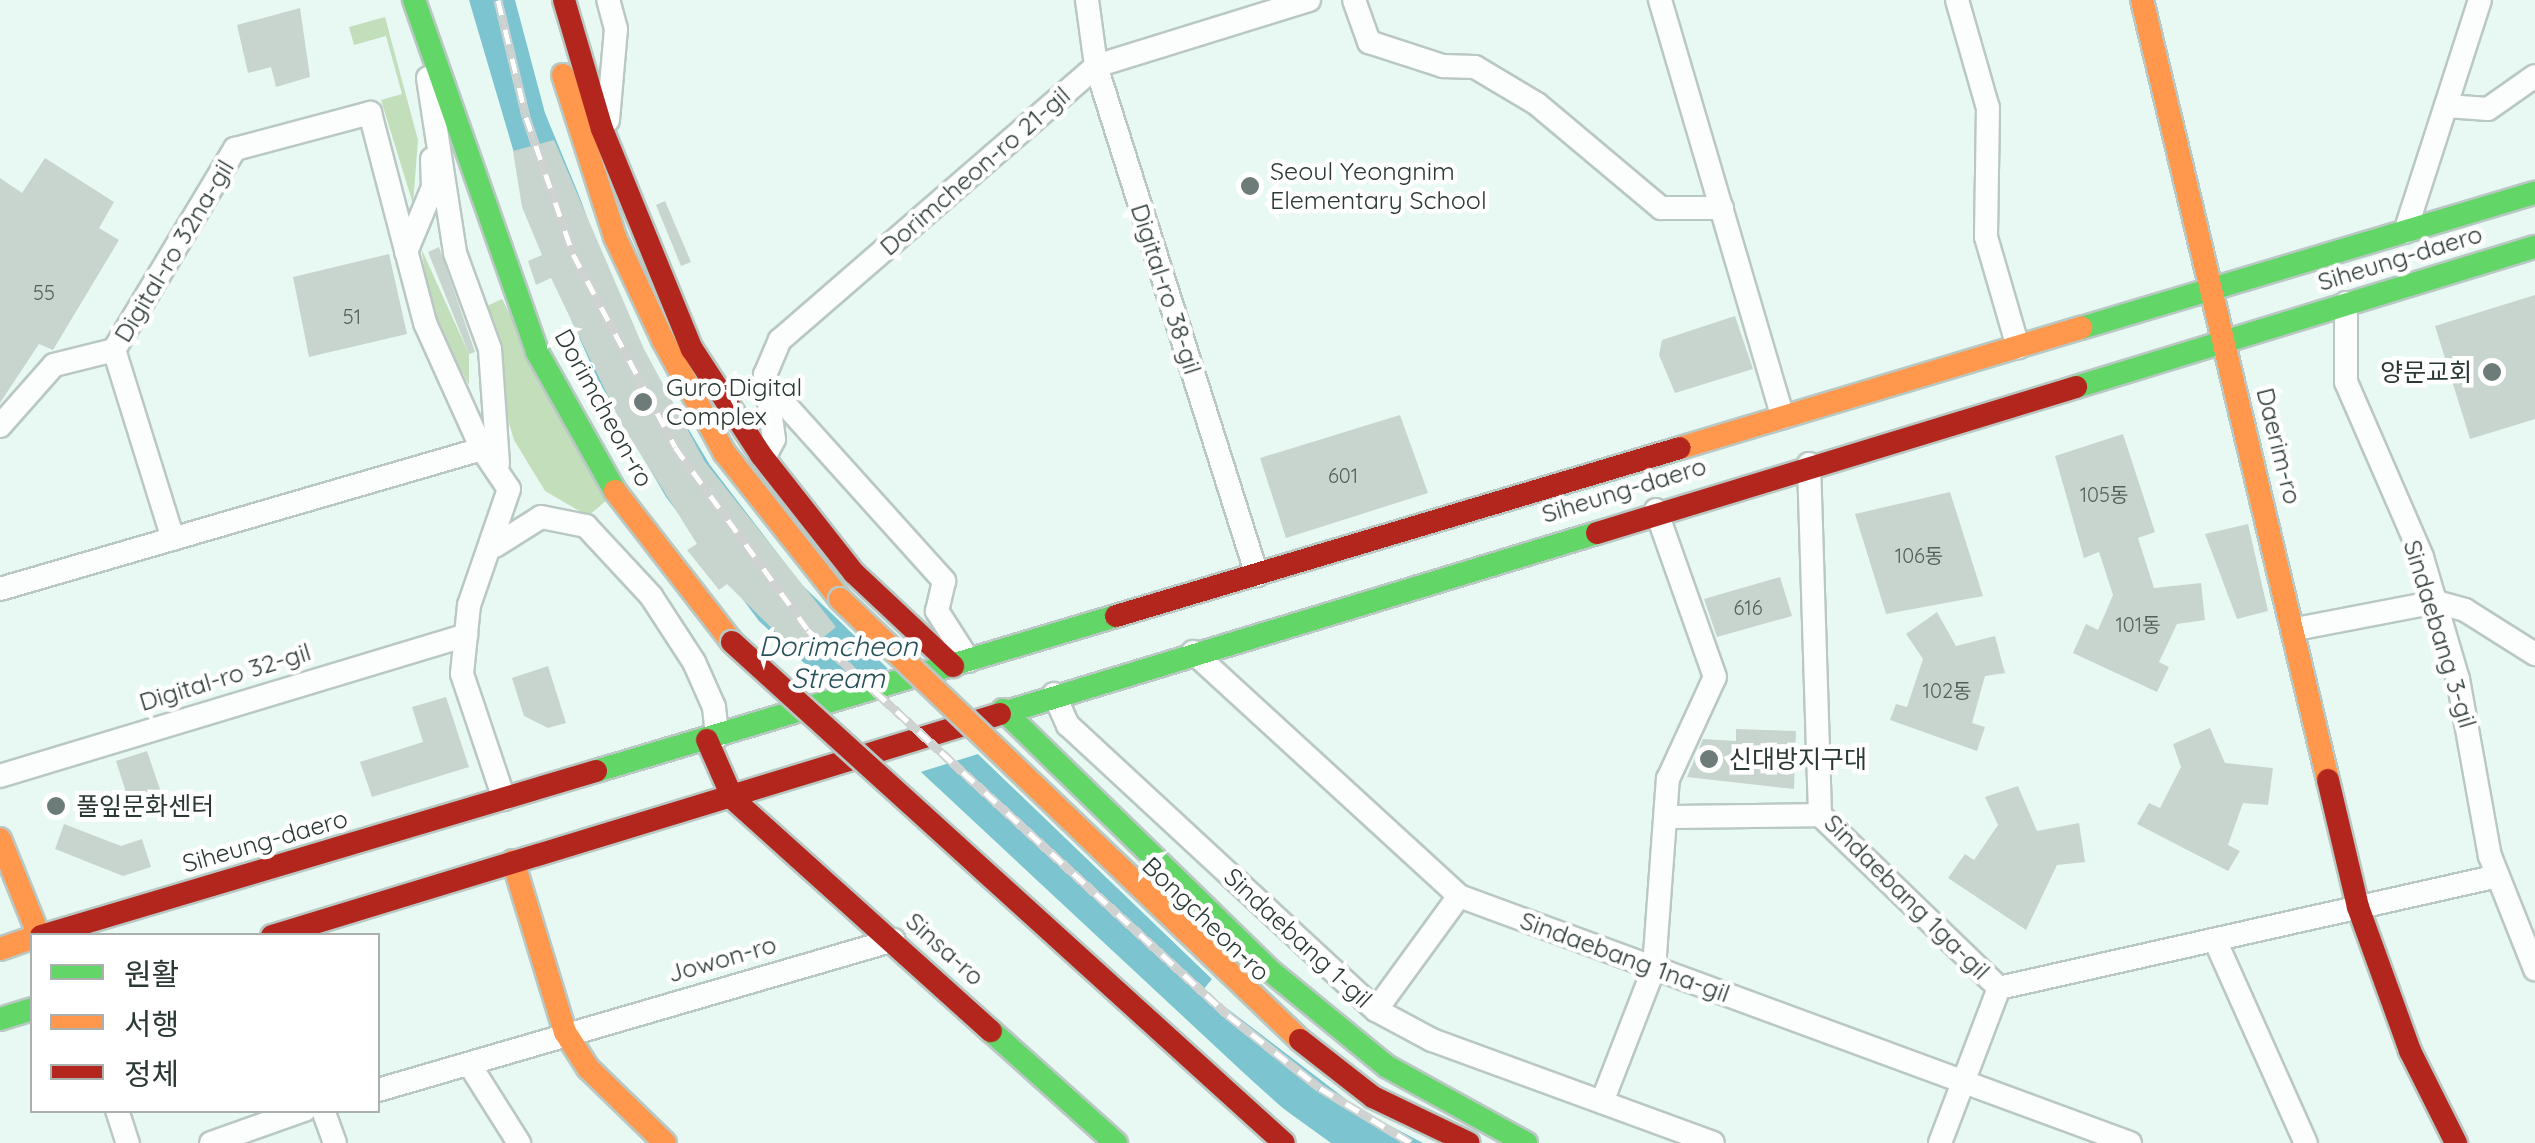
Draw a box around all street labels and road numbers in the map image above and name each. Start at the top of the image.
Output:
street label: Dorimcheon-ro 21-gil [874,80,1076,262]
street label: Digital-ro 32na-gil [108,154,240,348]
street label: Digital-ro 38-gil [1124,200,1208,378]
street label: Siheung-daero [2314,219,2486,297]
street label: Dorimcheon-ro [548,324,660,492]
street label: Daerim-ro [2250,385,2308,507]
street label: Siheung-daero [1538,451,1710,529]
street label: Sindaebang 3-gil [2397,536,2483,732]
street label: Digital-ro 32-gil [136,637,314,717]
street label: Siheung-daero [179,803,351,879]
street label: Sindaebang 1ga-gil [1818,808,1996,986]
street label: Bongcheon-ro [1136,851,1276,987]
street label: Sindaebang 1-gil [1218,862,1378,1014]
street label: Sindaebang 1na-gil [1516,905,1734,1009]
street label: Sinsa-ro [900,906,990,992]
street label: Jowon-ro [664,929,780,989]

